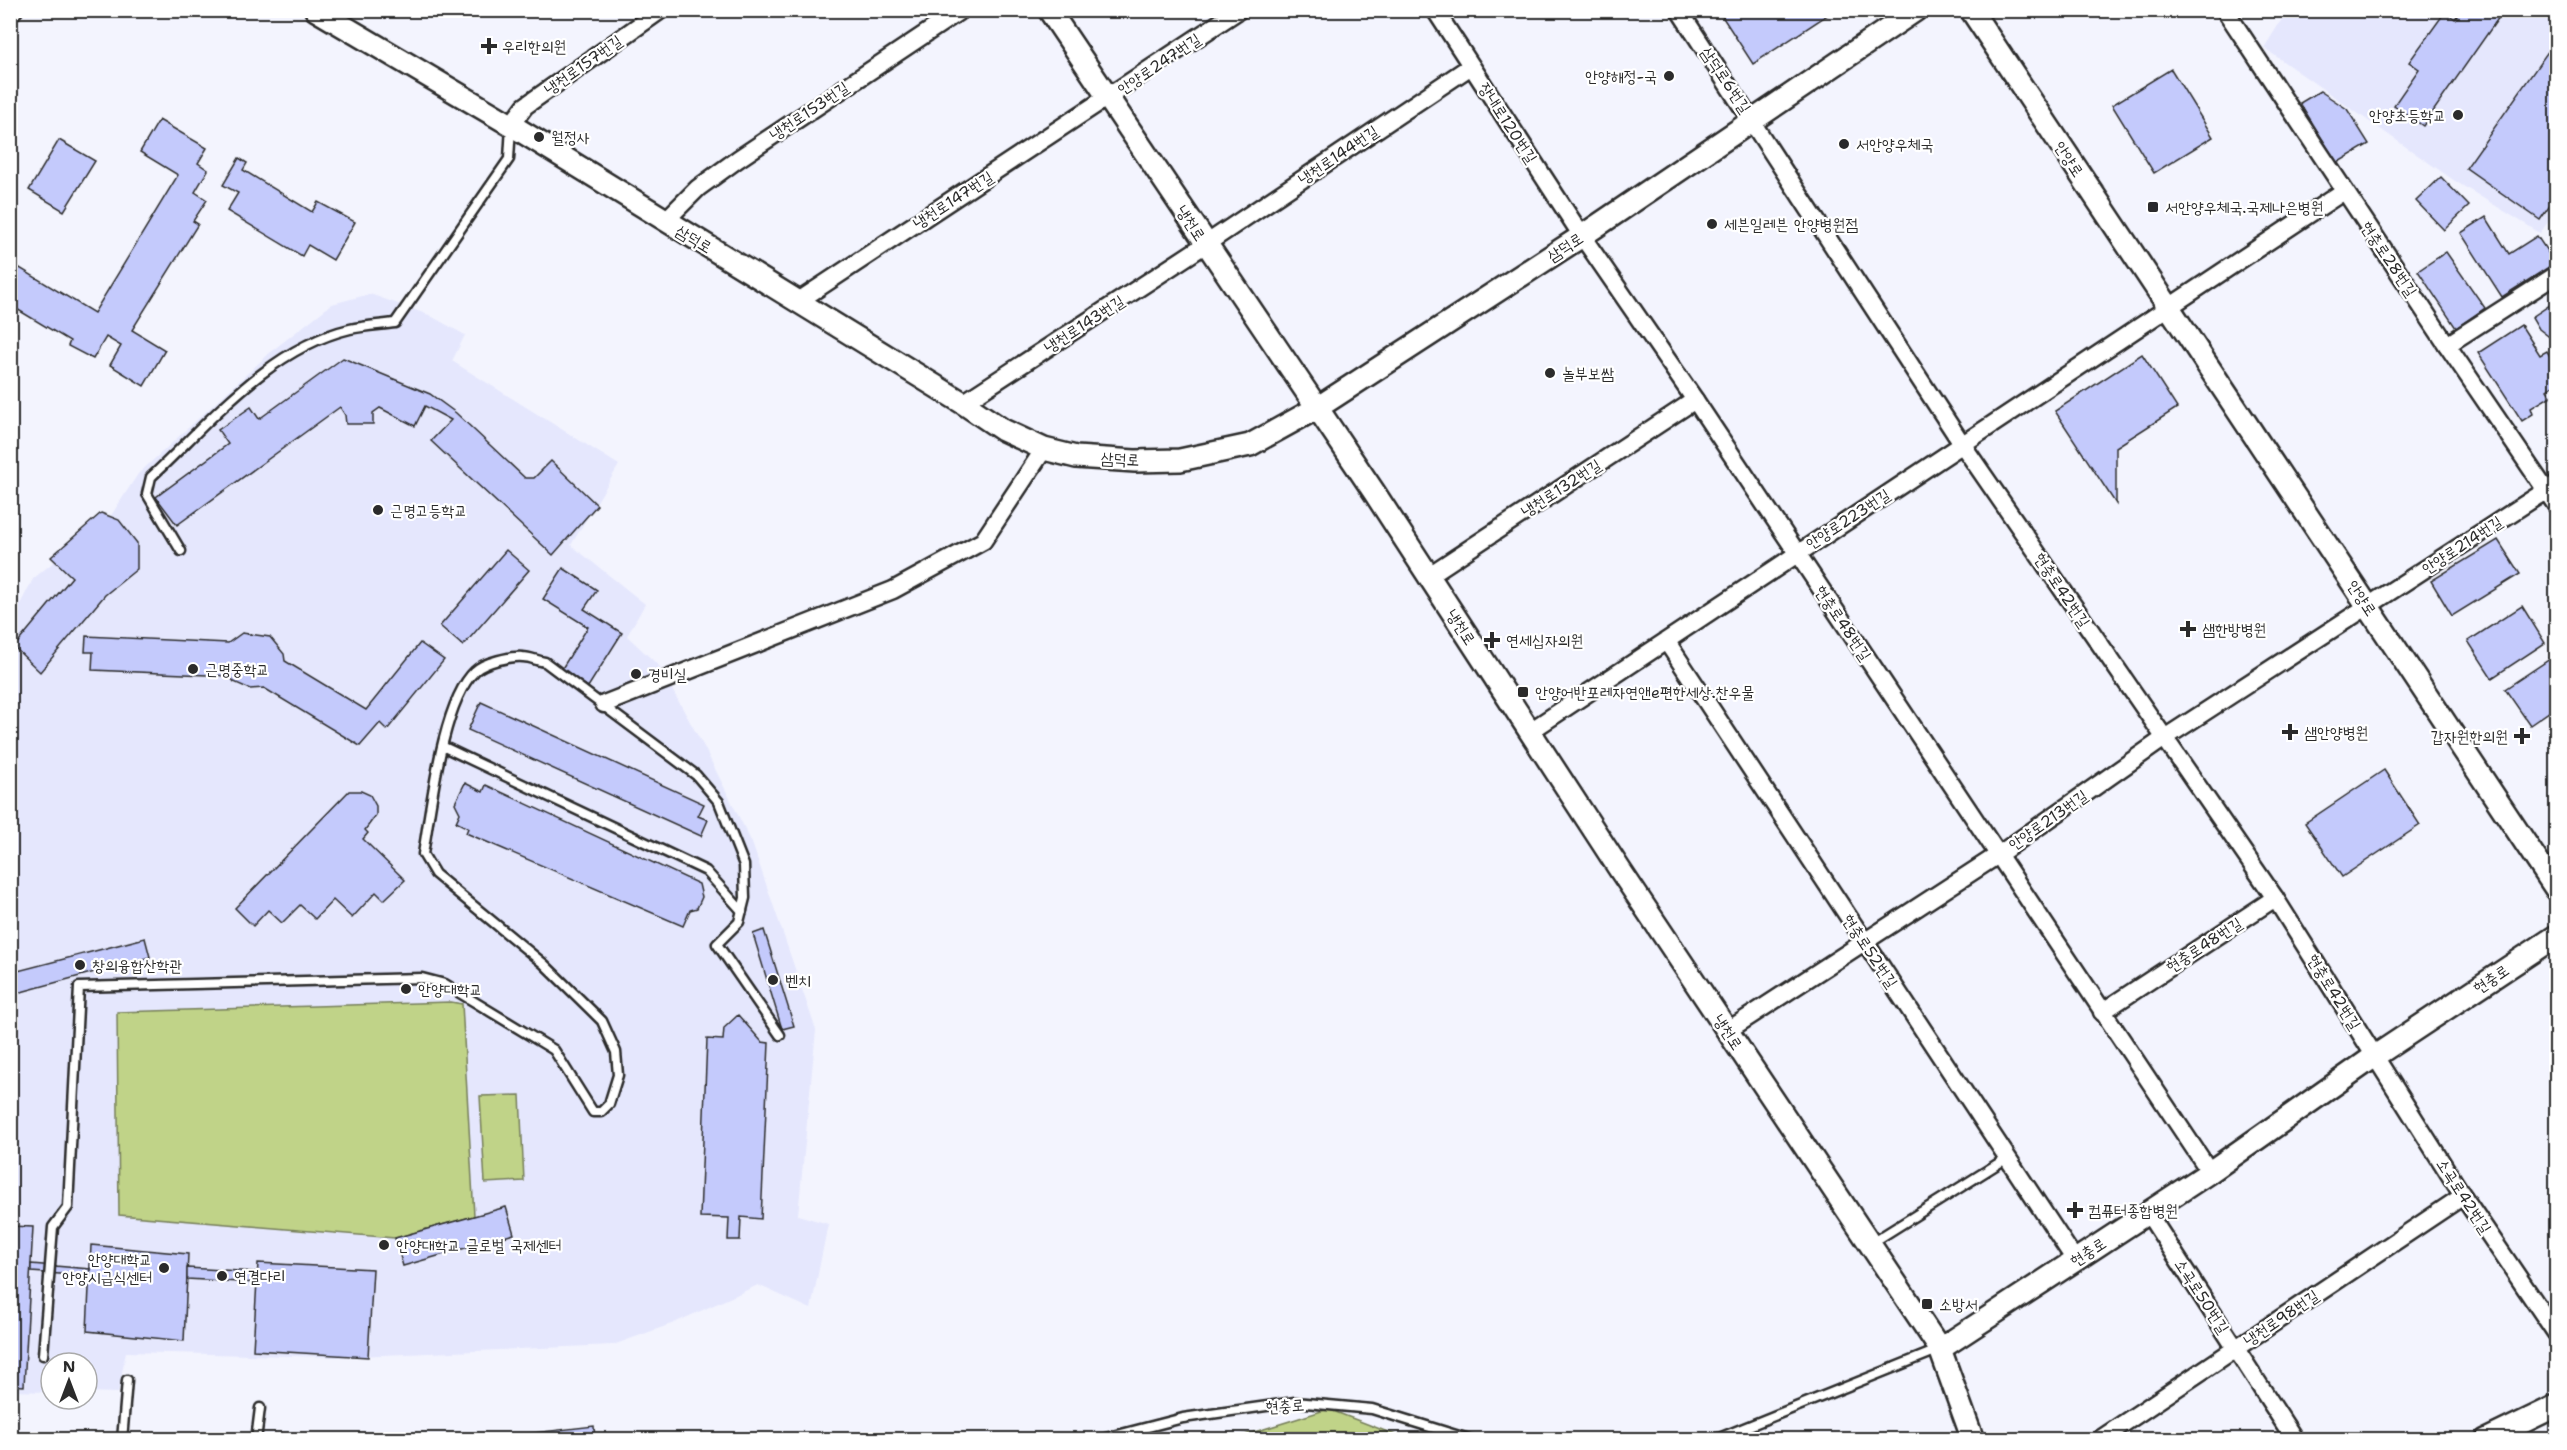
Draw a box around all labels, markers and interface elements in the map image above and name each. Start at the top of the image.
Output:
street label: 안양로247번길 [1113,28,1205,100]
street label: 냉천로157번길 [540,30,626,100]
place label: 우리한의원 [502,36,566,57]
marker: 우리한의원 [480,37,498,55]
street label: 삼덕로6번길 [1696,43,1756,117]
place label: 안양해정-국 [1585,66,1657,87]
marker: 안양해정-국 [1662,69,1676,83]
street label: 냉천로153번길 [765,77,853,145]
street label: 장내로120번길 [1474,79,1542,167]
place label: 안양초등학교 [2369,105,2446,126]
marker: 안양초등학교 [2451,108,2465,122]
street label: 냉천로144번길 [1294,120,1382,190]
place label: 월정사 [551,127,590,148]
marker: 월정사 [532,130,546,144]
place label: 서안양우체국 [1856,134,1933,155]
marker: 서안양우체국 [1837,137,1851,151]
street label: 안양로 [2049,137,2089,181]
street label: 냉천로147번길 [909,166,997,234]
place label: 서안양우체국.국제나은병원 [2165,197,2324,218]
marker: 서안양우체국.국제나은병원 [2146,200,2160,214]
street label: 냉천로 [1172,201,1210,245]
place label: 세븐일레븐 안양병원점 [1724,214,1858,235]
marker: 세븐일레븐 안양병원점 [1705,217,1719,231]
street label: 현충로28번길 [2356,217,2422,301]
street label: 삼덕로 [672,220,716,258]
street label: 삼덕로 [1543,228,1587,266]
street label: 냉천로143번길 [1040,290,1128,358]
place label: 놀부보쌈 [1562,363,1614,384]
marker: 놀부보쌈 [1543,366,1557,380]
street label: 삼덕로 [1100,448,1140,470]
street label: 냉천로132번길 [1517,454,1605,522]
street label: 안양로223번길 [1802,484,1894,554]
place label: 근명고등학교 [390,500,467,521]
marker: 근명고등학교 [371,503,385,517]
street label: 안양로214번길 [2418,511,2506,579]
street label: 현충로42번길 [2029,549,2095,631]
street label: 안양로 [2342,576,2382,620]
street label: 현충로48번길 [1810,581,1876,665]
street label: 냉천로 [1442,605,1480,649]
place label: 샘한방병원 [2202,619,2266,640]
marker: 샘한방병원 [2179,620,2197,638]
place label: 연세십자의원 [1506,630,1583,651]
marker: 연세십자의원 [1483,631,1501,649]
place label: 근명중학교 [205,659,269,680]
marker: 근명중학교 [186,662,200,676]
place label: 경비실 [648,664,687,685]
marker: 경비실 [629,667,643,681]
place label: 안양어반포레자연앤e편한세상.찬우물 [1535,682,1754,703]
marker: 안양어반포레자연앤e편한세상.찬우물 [1516,685,1530,699]
place label: 샘안양병원 [2304,722,2368,743]
marker: 샘안양병원 [2281,723,2299,741]
place label: 갑자원한의원 [2431,726,2508,747]
marker: 갑자원한의원 [2513,727,2531,745]
street label: 안양로213번길 [2004,785,2092,855]
street label: 현충로52번길 [1838,910,1902,992]
street label: 현충로48번길 [2162,913,2246,977]
street label: 현충로42번길 [2302,950,2366,1034]
place label: 창의융합산학관 [92,955,182,976]
marker: 창의융합산학관 [73,958,87,972]
street label: 현충로 [2469,959,2513,999]
place label: 벤치 [785,970,811,991]
marker: 벤치 [766,973,780,987]
place label: 안양대학교 [418,979,482,1000]
marker: 안양대학교 [399,982,413,996]
street label: 냉천로 [1709,1010,1747,1054]
street label: 소곡로42번길 [2432,1154,2496,1238]
place label: 컴퓨터종합병원 [2088,1200,2178,1221]
marker: 컴퓨터종합병원 [2066,1201,2084,1219]
street label: 현충로 [2066,1233,2110,1271]
place label: 안양대학교 글로벌 국제센터 [396,1235,561,1256]
marker: 안양대학교 글로벌 국제센터 [377,1238,391,1252]
place label: 안양대학교 안양시급식센터 [62,1249,152,1288]
street label: 소곡로50번길 [2170,1255,2234,1338]
marker: 안양대학교 안양시급식센터 [157,1261,171,1275]
place label: 연결다리 [234,1266,286,1287]
marker: 연결다리 [215,1269,229,1283]
street label: 냉천로98번길 [2239,1285,2323,1351]
place label: 소방서 [1939,1294,1978,1315]
marker: 소방서 [1920,1297,1934,1311]
north arrow [39,1351,99,1411]
text: N [63,1356,75,1377]
street label: 현충로 [1265,1394,1305,1418]

